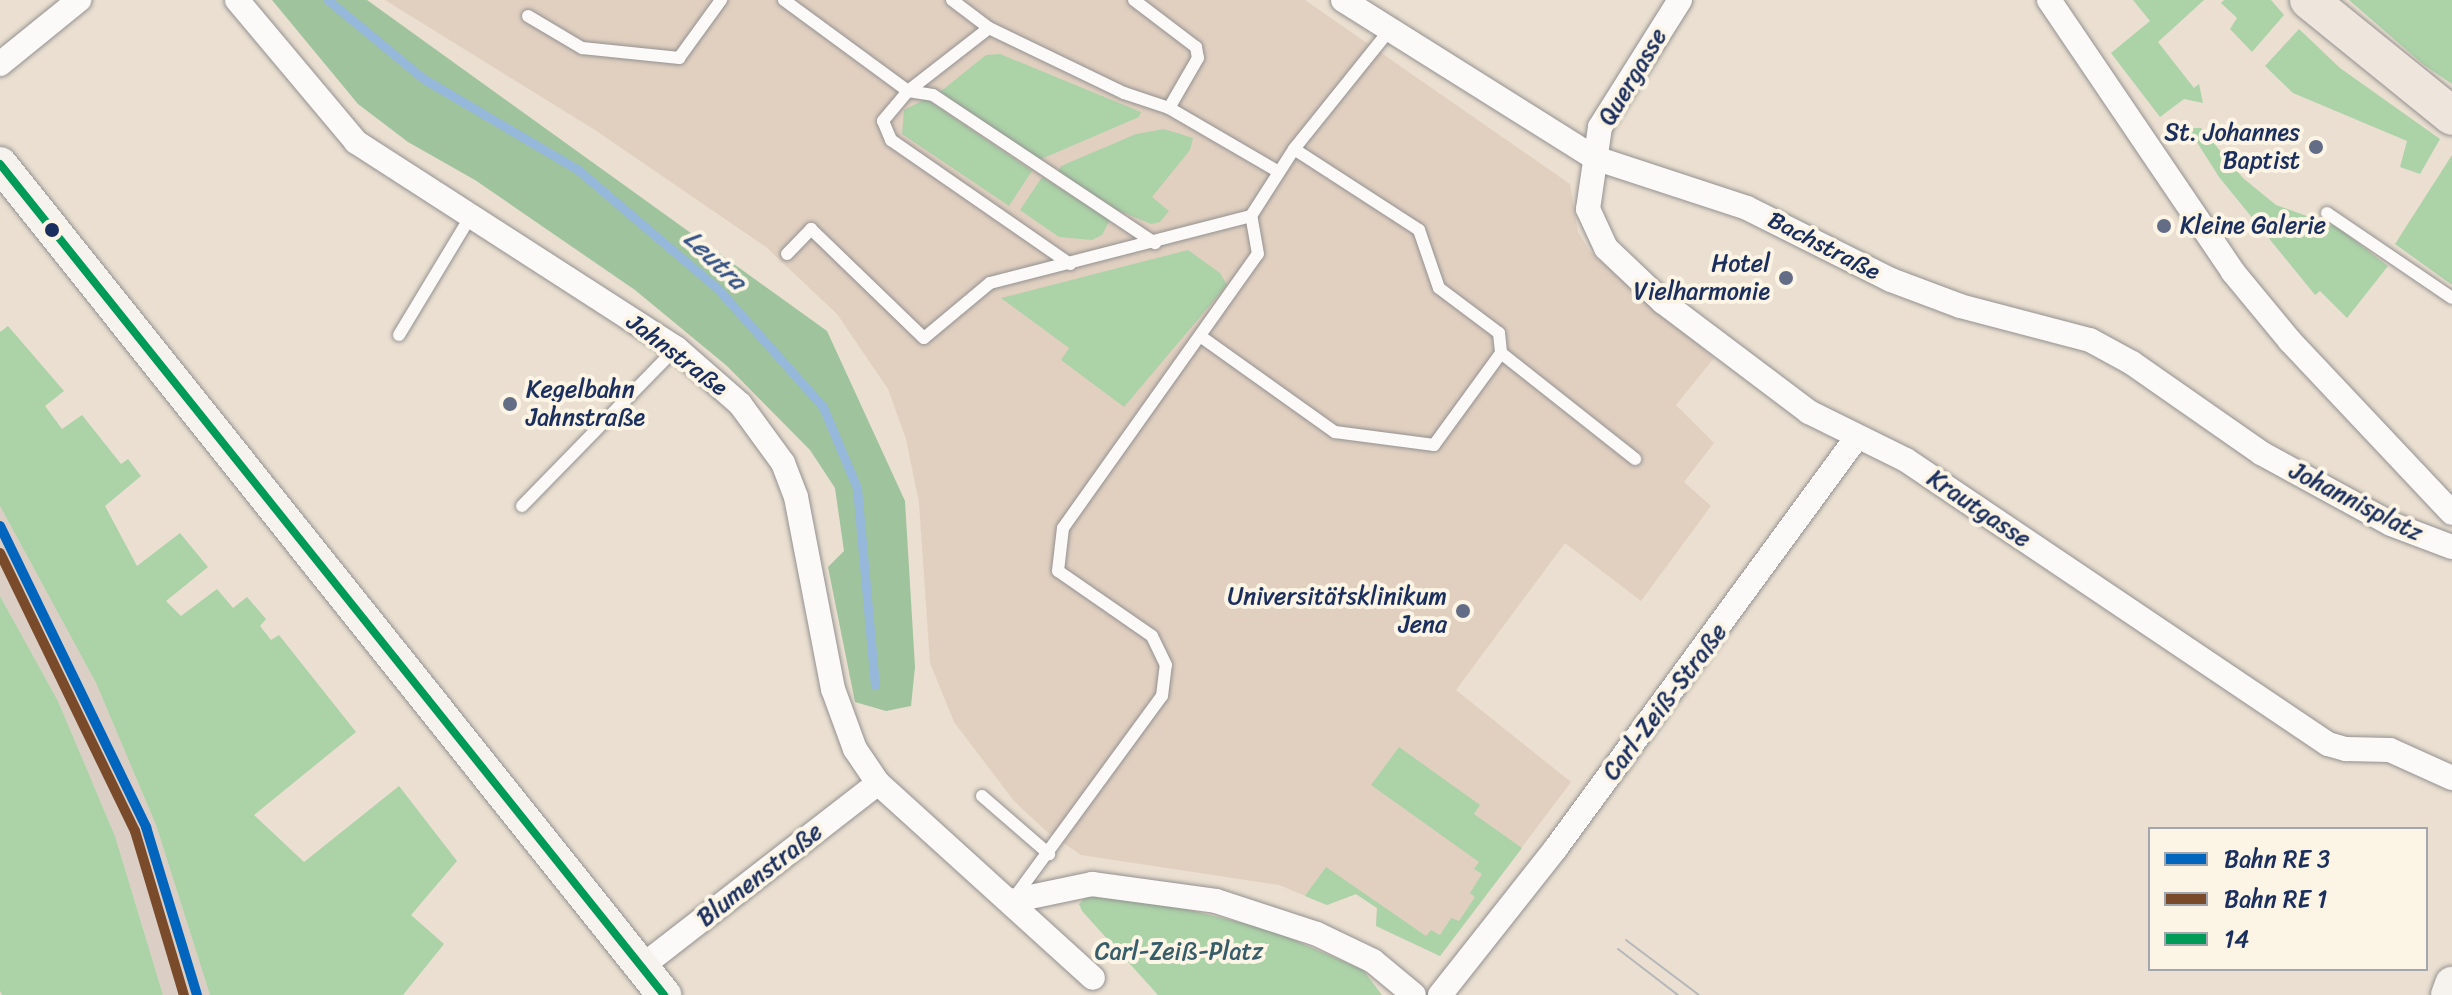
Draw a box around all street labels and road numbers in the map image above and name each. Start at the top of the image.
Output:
street label: Quergasse [1593,23,1673,131]
street label: Bachstraße [1763,205,1885,287]
street label: Jahnstraße [621,308,733,402]
street label: Johannisplatz [2285,456,2427,548]
street label: Krautgasse [1922,464,2036,554]
street label: Carl-Zeiß-Straße [1597,618,1733,786]
street label: Blumenstraße [692,817,828,933]

